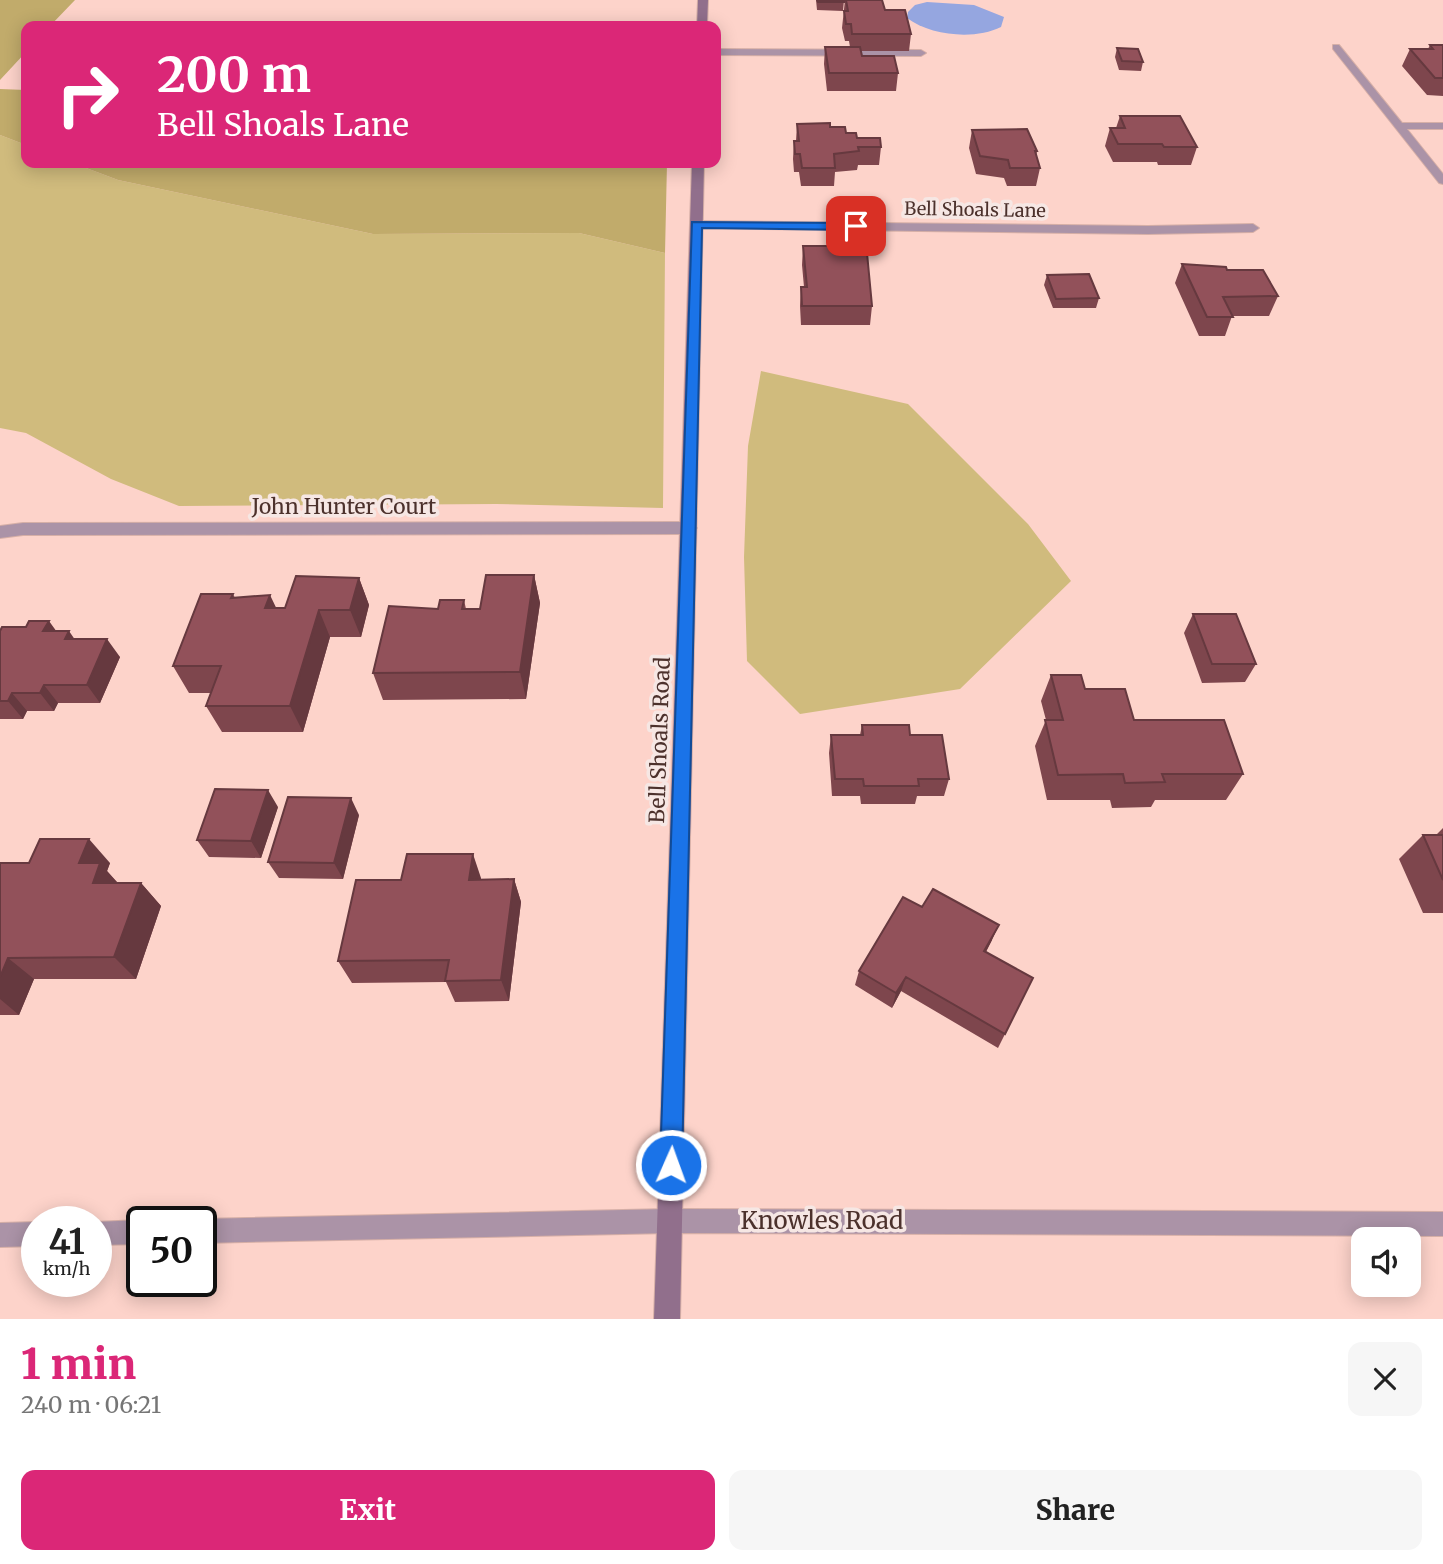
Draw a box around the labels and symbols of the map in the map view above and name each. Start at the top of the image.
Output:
pin [826,196,886,256]
street label: Bell Shoals Lane [904,197,1046,222]
street label: John Hunter Court [251,493,436,520]
street label: Bell Shoals Road [643,656,676,824]
position arrow [634,1128,708,1202]
street label: Knowles Road [741,1205,903,1236]
speed limit sign: 50 [126,1206,217,1297]

